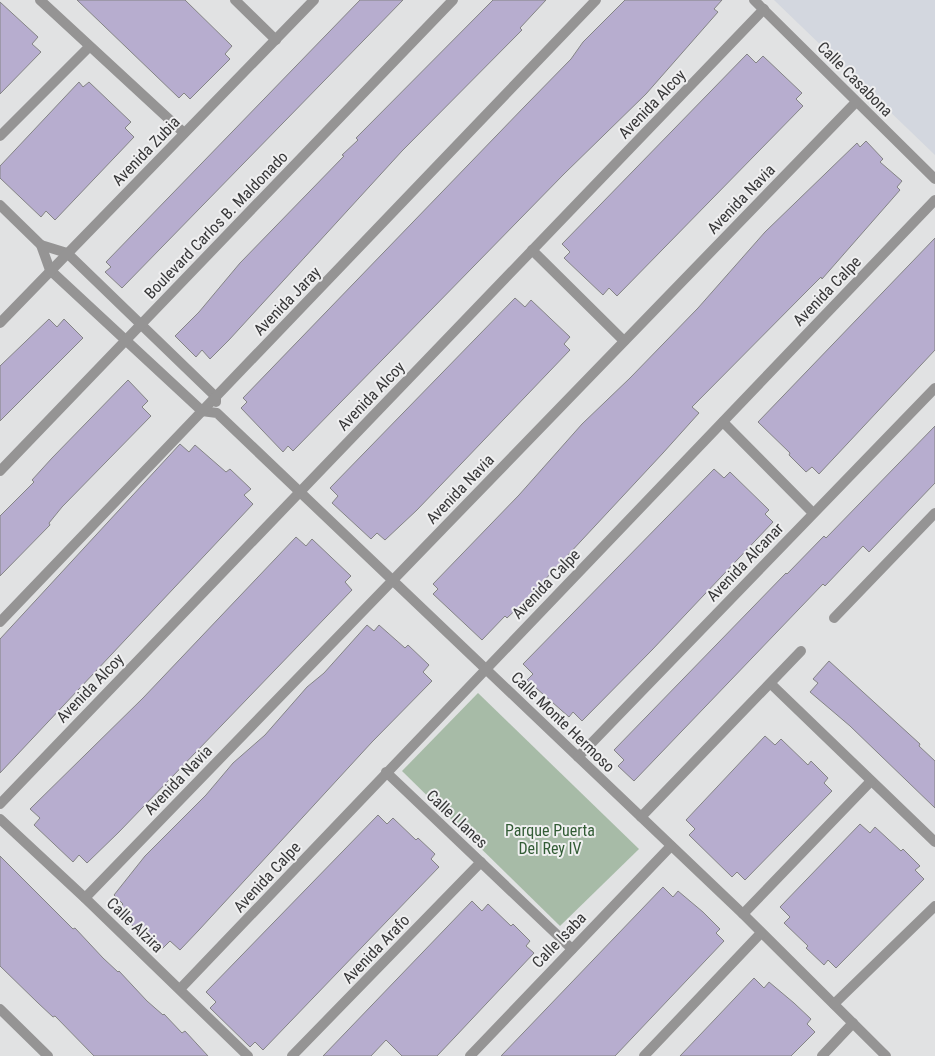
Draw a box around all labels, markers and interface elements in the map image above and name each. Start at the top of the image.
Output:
street label: Calle Casabona [814,38,896,120]
street label: Avenida Alcoy [614,65,690,142]
street label: Avenida Zubia [108,112,184,190]
street label: Boulevard Carlos B. Maldonado [140,147,292,303]
street label: Avenida Navia [703,160,779,238]
street label: Avenida Calpe [789,252,865,330]
street label: Avenida Jaray [250,263,325,339]
street label: Avenida Alcoy [333,357,409,434]
street label: Avenida Navia [422,450,498,528]
street label: Avenida Alcanar [703,519,787,605]
street label: Avenida Calpe [508,545,584,623]
street label: Avenida Alcoy [52,649,128,726]
street label: Calle Monte Hermoso [507,668,619,776]
street label: Avenida Navia [140,741,216,819]
street label: Calle Llanes [422,786,492,852]
park label: Parque Puerta Del Rey IV [505,821,595,858]
street label: Avenida Calpe [230,838,304,916]
street label: Calle Alzira [103,893,167,957]
street label: Calle Isaba [528,908,590,972]
street label: Avenida Arafo [338,911,414,987]

